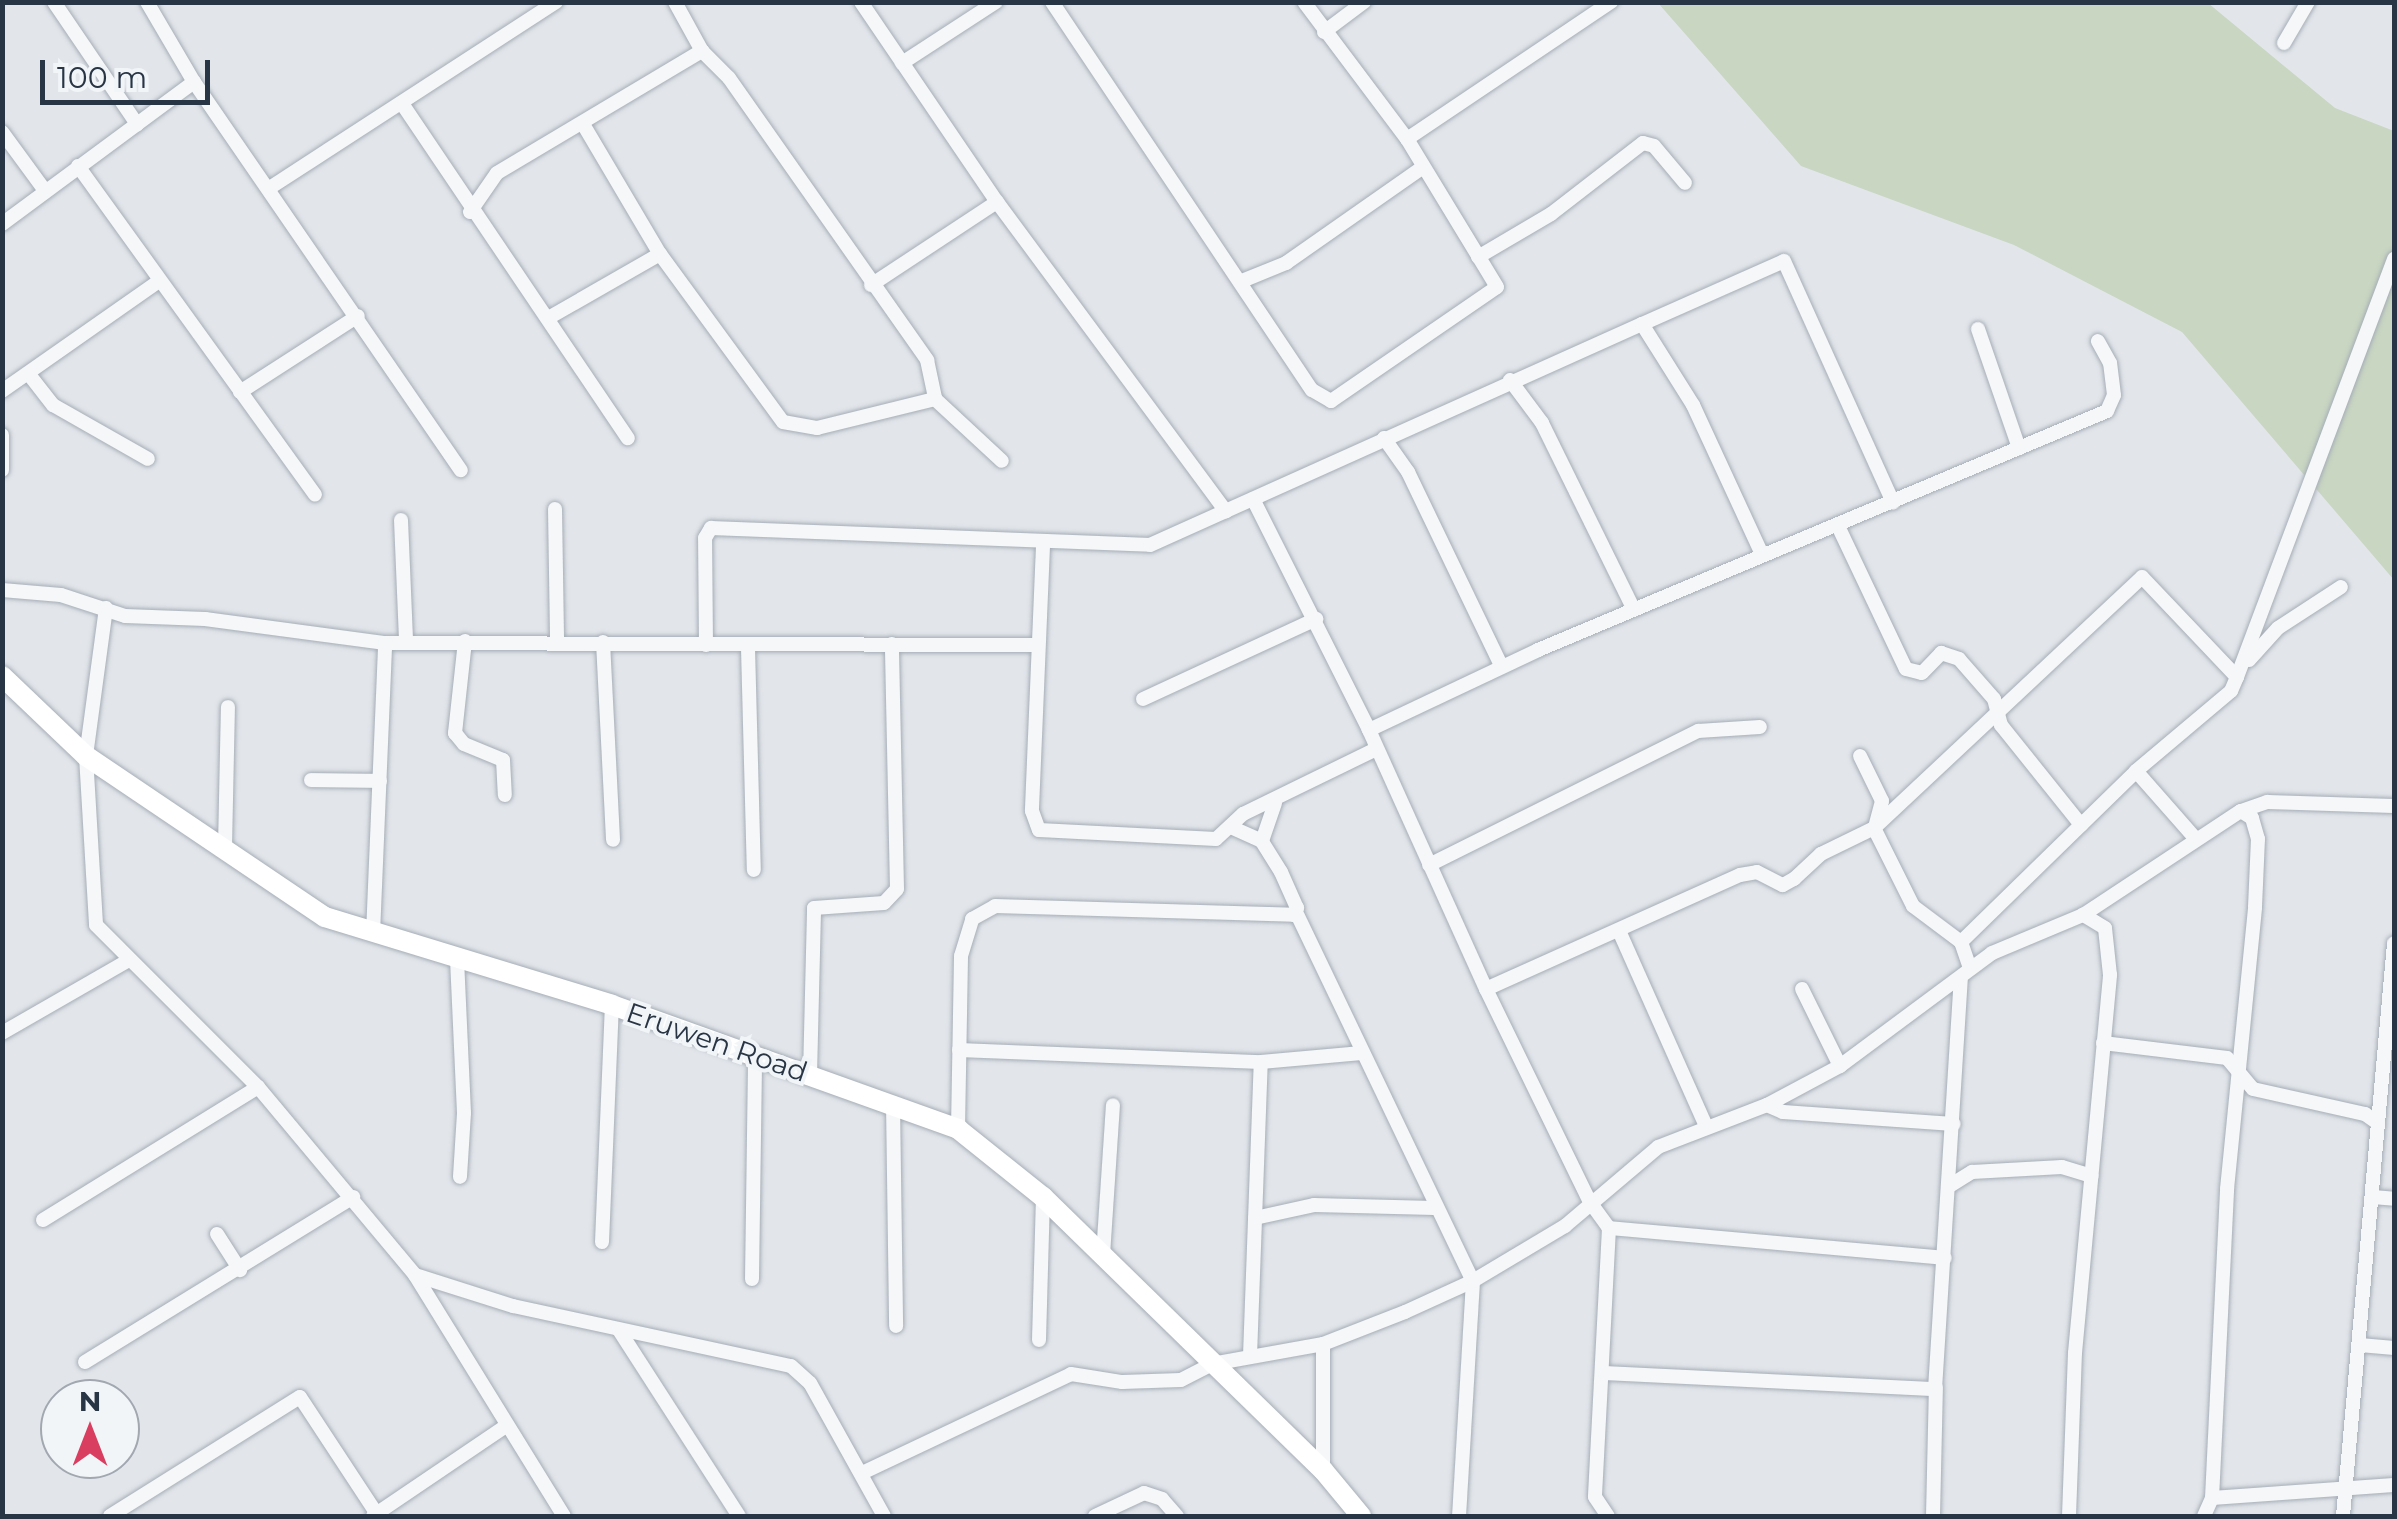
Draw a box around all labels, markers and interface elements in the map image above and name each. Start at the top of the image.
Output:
scale bar [45,40,215,102]
text: 100 m [57,59,147,96]
street label: Eruwen Road [622,995,812,1089]
north arrow [40,1379,140,1479]
text: N [79,1384,101,1418]

